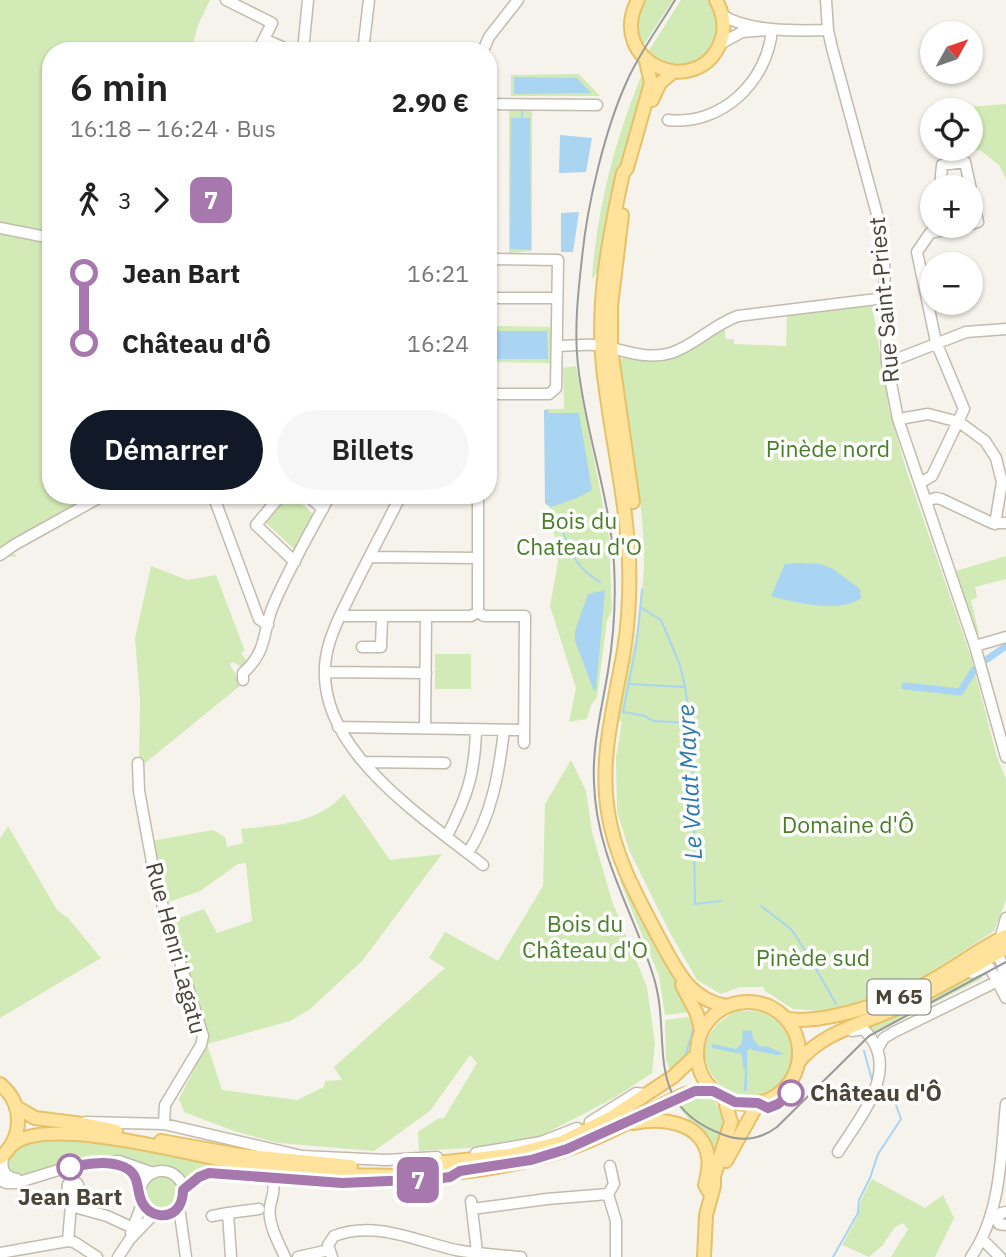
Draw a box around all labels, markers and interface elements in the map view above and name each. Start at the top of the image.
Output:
north arrow [920,21,984,84]
map controls [920,21,983,315]
text: 6 min [70,62,168,111]
text: 2.90 € [392,85,469,119]
button: locate [920,98,983,161]
text: 16:18 – 16:24 · Bus [70,113,276,143]
button: + [920,175,983,238]
icon: walk [70,181,108,219]
icon: forward [142,181,180,219]
text: 7 [204,184,218,216]
text: 3 [118,185,132,215]
street label: Rue Saint-Priest [861,216,905,384]
button: − [920,252,983,315]
text: Jean Bart [122,256,240,290]
text: 16:21 [407,258,469,288]
text: Château d'Ô [122,326,271,360]
text: 16:24 [407,328,469,358]
button: Démarrer [70,410,263,490]
button: Billets [277,410,469,490]
park label: Pinède nord [766,433,890,463]
park label: Bois du Chateau d'O [516,505,642,561]
water label: Le Valat Mayre [669,704,709,861]
park label: Domaine d'Ô [782,809,914,839]
street label: Rue Henri Lagatu [140,859,214,1037]
park label: Bois du Château d'O [522,908,648,964]
park label: Pinède sud [756,942,870,972]
road number: M 65 [867,979,930,1014]
place label: Château d'Ô [810,1077,942,1107]
marker: Château d'Ô [778,1080,804,1106]
marker: Jean Bart [57,1154,83,1180]
line badge: 7 [395,1157,441,1203]
text: 7 [411,1164,425,1196]
place label: Jean Bart [18,1181,122,1211]

